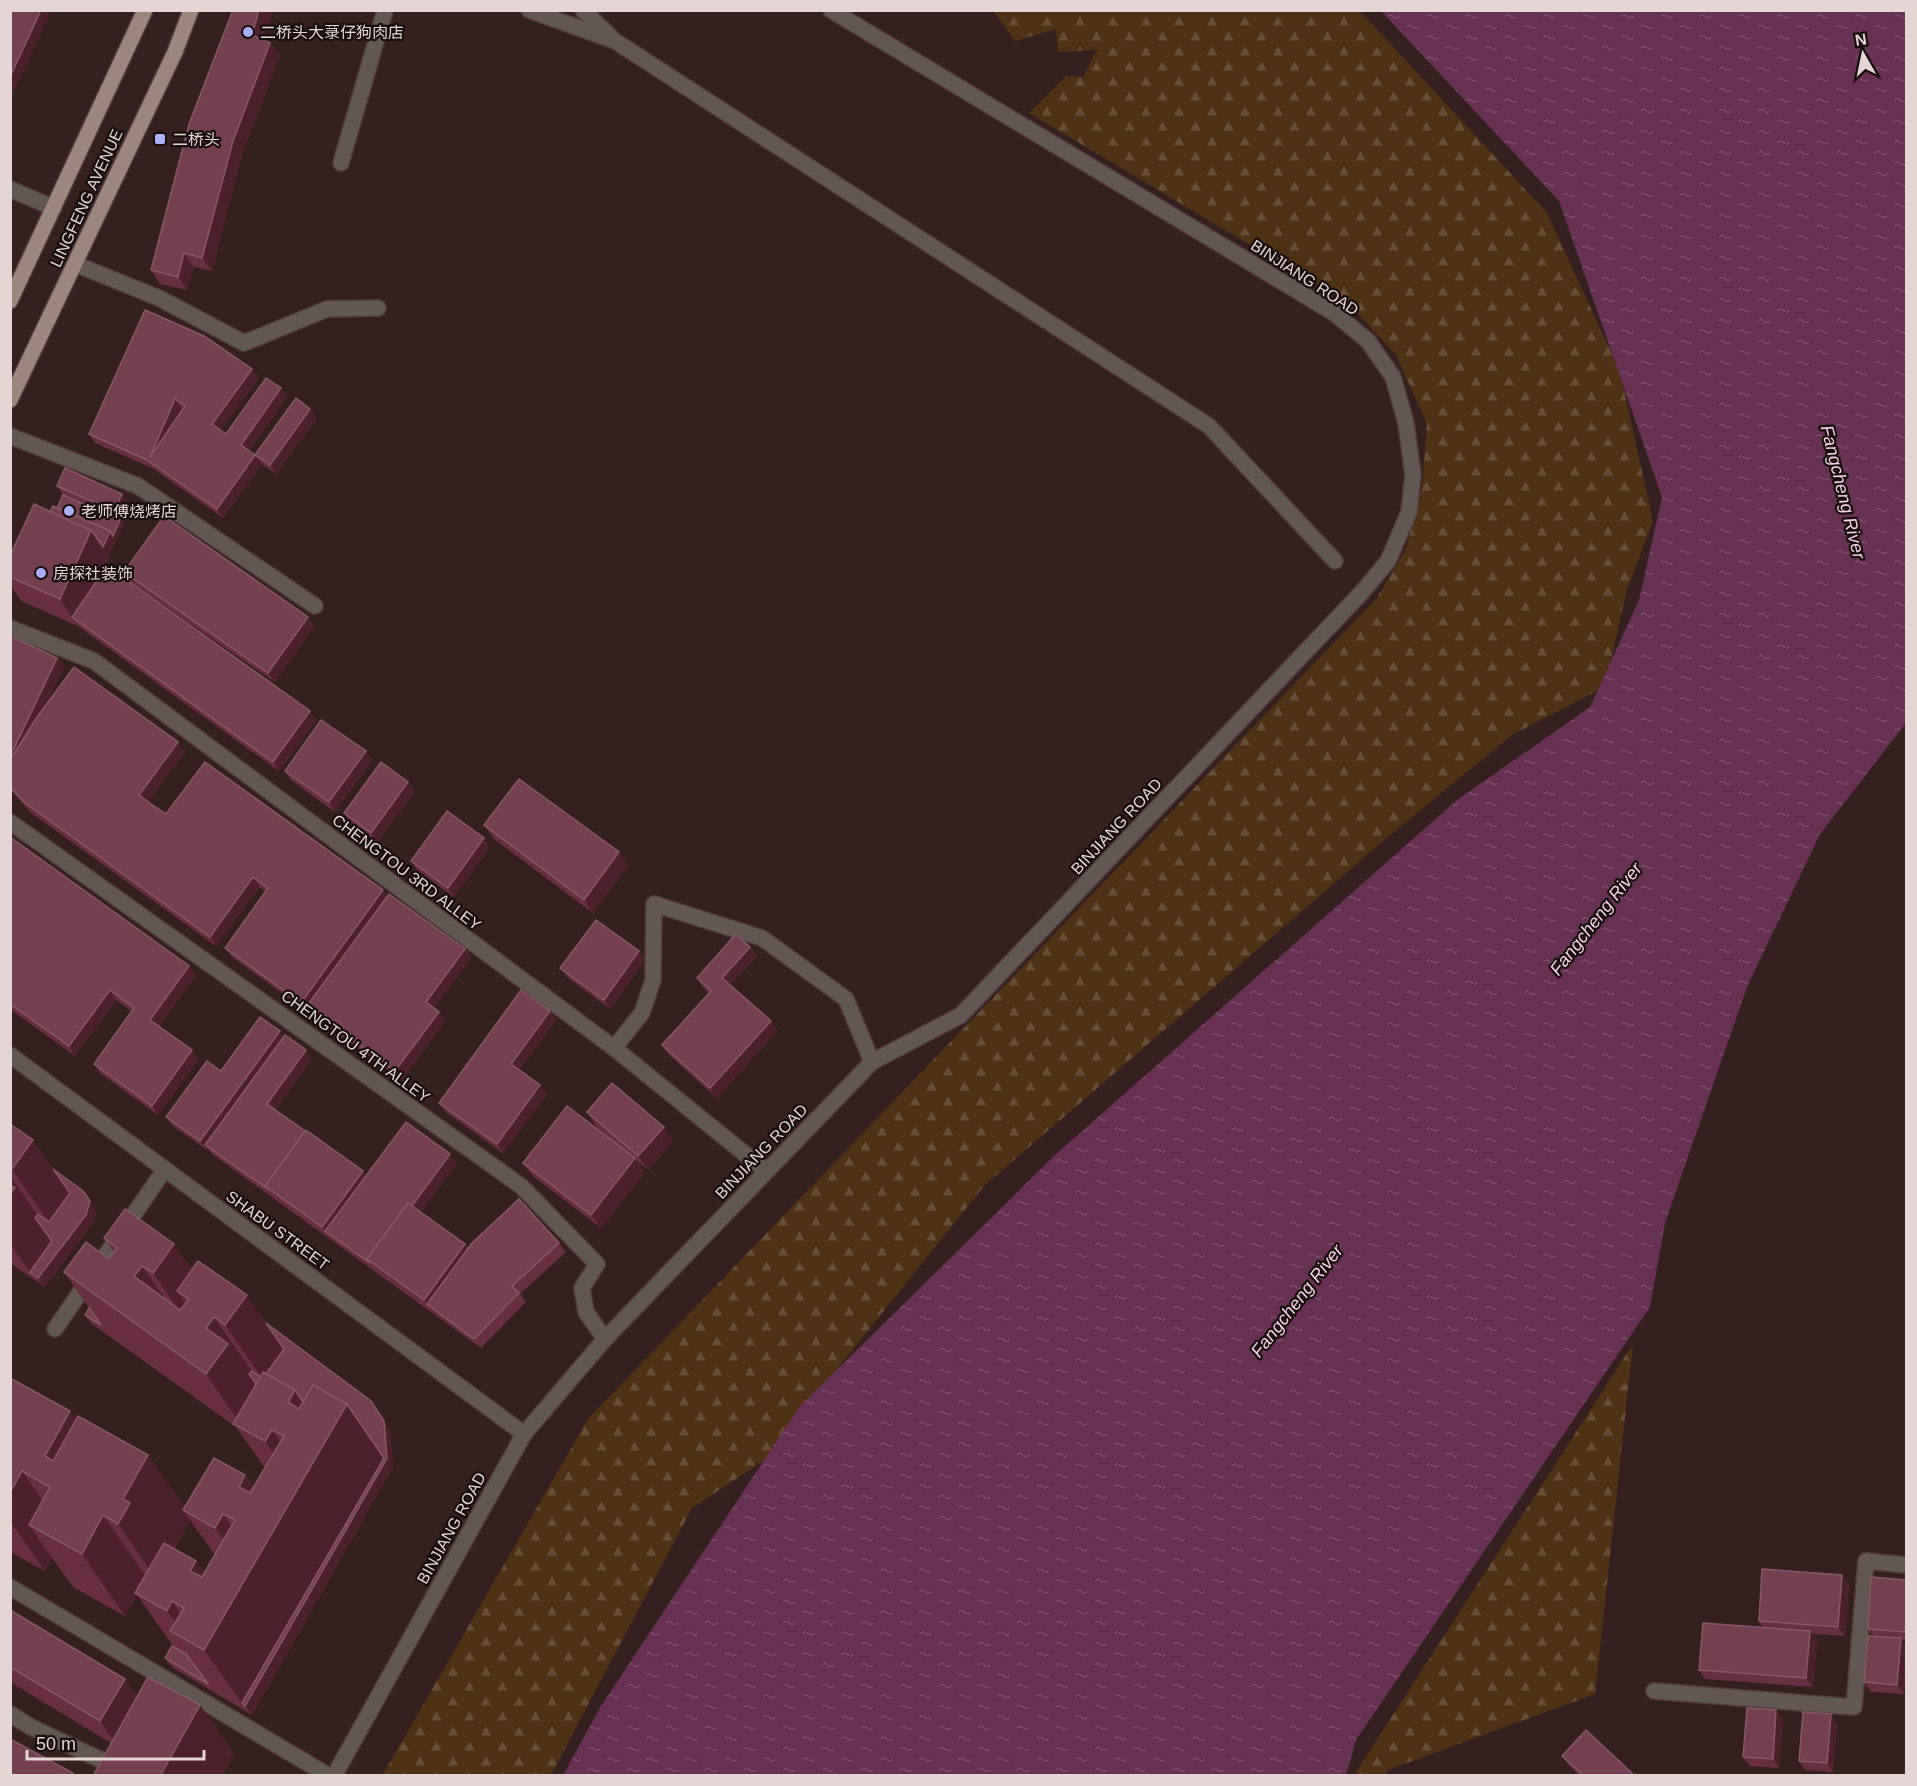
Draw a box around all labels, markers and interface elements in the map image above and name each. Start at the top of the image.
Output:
place label: 二桥头大菉仔狗肉店 [260,24,404,41]
north arrow [1833,24,1893,84]
marker: 二桥头大菉仔狗肉店 [241,25,255,39]
text: N [1854,30,1868,49]
street label: LINGFENG AVENUE [47,127,126,270]
place label: 二桥头 [172,131,220,148]
marker: 二桥头 [153,132,167,146]
street label: BINJIANG ROAD [1248,236,1362,318]
water label: Fangcheng River [1817,423,1870,562]
place label: 老师傅烧烤店 [81,503,177,520]
marker: 老师傅烧烤店 [62,504,76,518]
place label: 房探社装饰 [53,565,133,582]
marker: 房探社装饰 [34,566,48,580]
street label: BINJIANG ROAD [1068,775,1165,878]
street label: CHENGTOU 3RD ALLEY [329,811,484,934]
water label: Fangcheng River [1546,858,1647,979]
street label: CHENGTOU 4TH ALLEY [278,987,434,1106]
street label: BINJIANG ROAD [712,1101,811,1202]
street label: SHABU STREET [223,1187,333,1273]
water label: Fangcheng River [1247,1240,1348,1361]
street label: BINJIANG ROAD [414,1470,489,1587]
scale bar [27,1723,204,1761]
text: 50 m [36,1734,76,1754]

